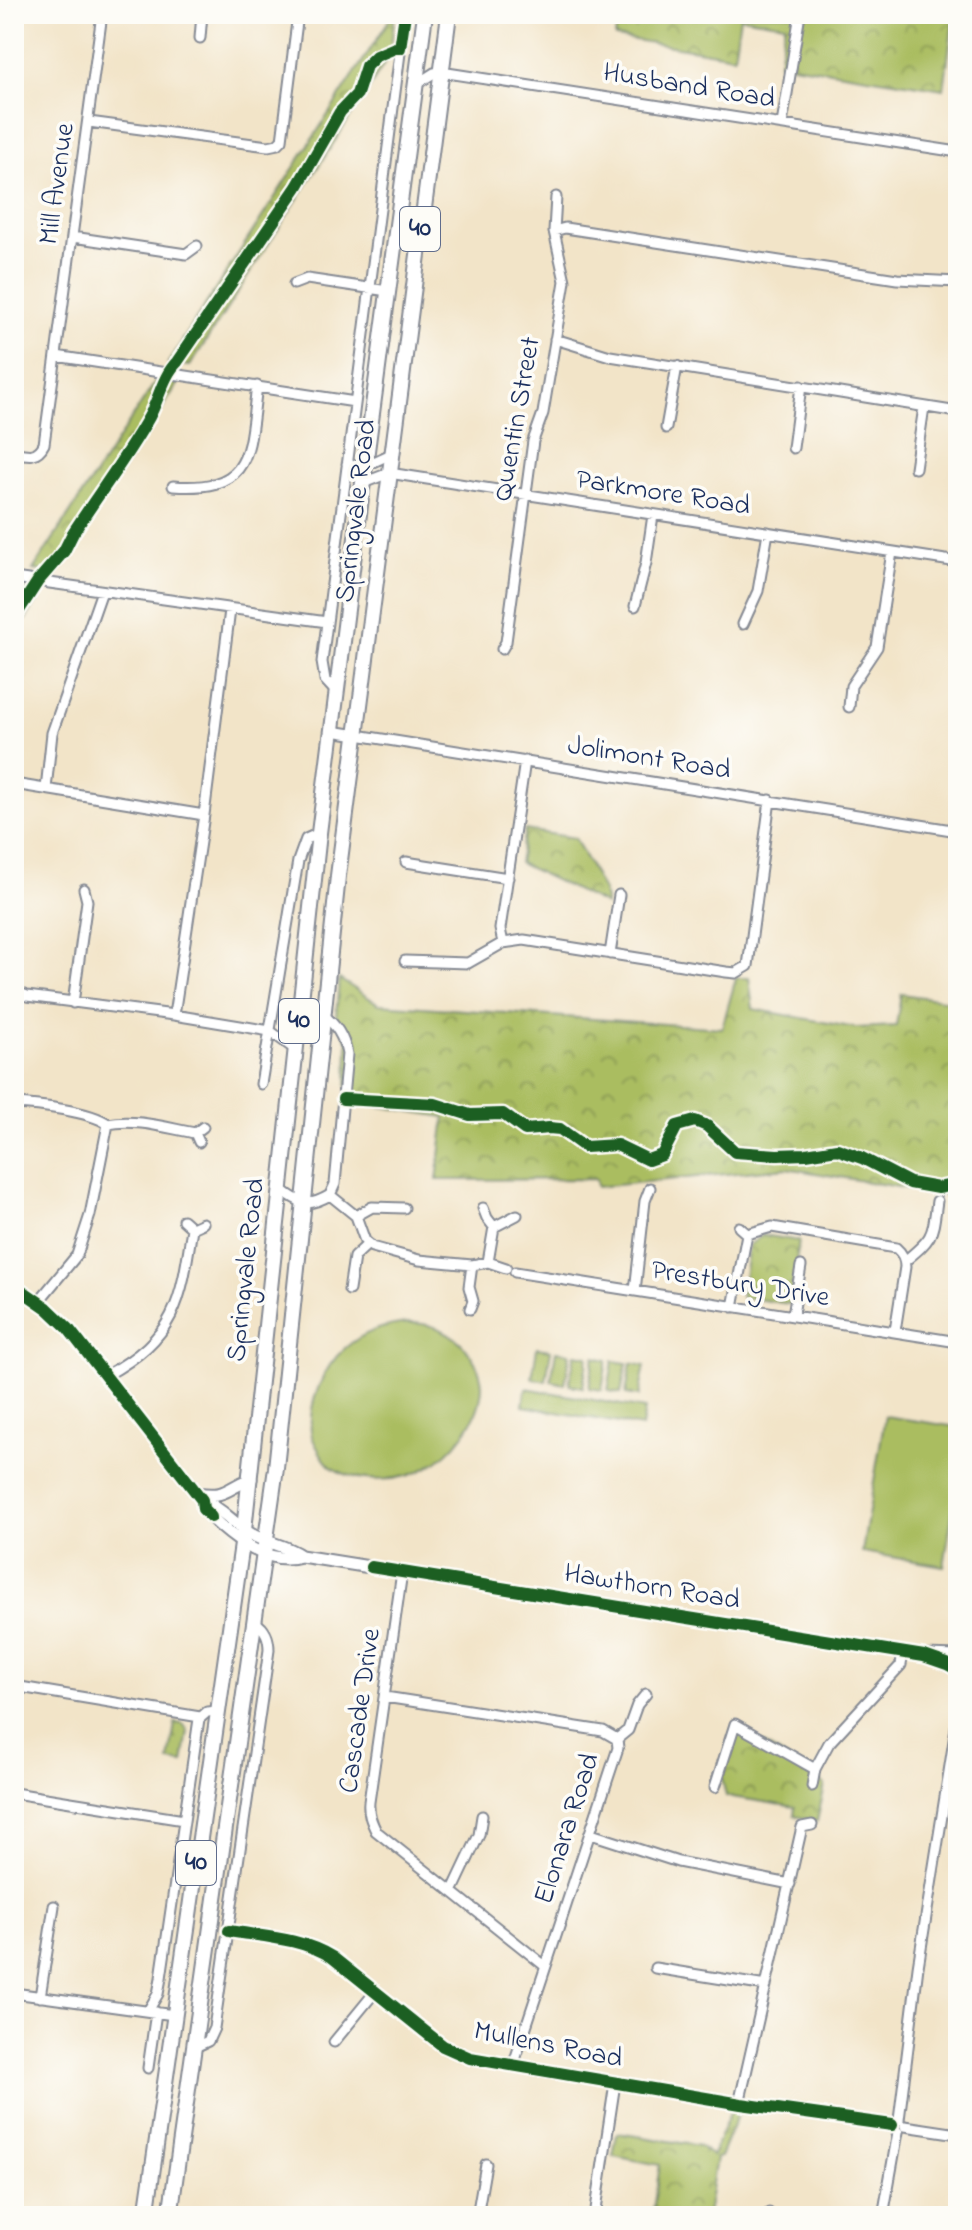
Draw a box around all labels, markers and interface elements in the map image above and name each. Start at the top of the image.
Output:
street label: Husband Road [600,53,778,121]
street label: Mill Avenue [29,120,87,247]
road number: 40 [400,207,440,251]
street label: Quentin Street [483,334,553,504]
street label: Springvale Road [325,417,389,605]
street label: Parkmore Road [573,460,753,528]
street label: Jolimont Road [565,726,734,792]
road number: 40 [279,999,319,1043]
street label: Springvale Road [217,1176,277,1364]
street label: Prestbury Drive [648,1251,832,1319]
street label: Hawthorn Road [561,1554,743,1622]
street label: Cascade Drive [329,1625,393,1796]
street label: Elonara Road [524,1748,612,1910]
road number: 40 [176,1841,216,1885]
street label: Mullens Road [470,2011,626,2081]

